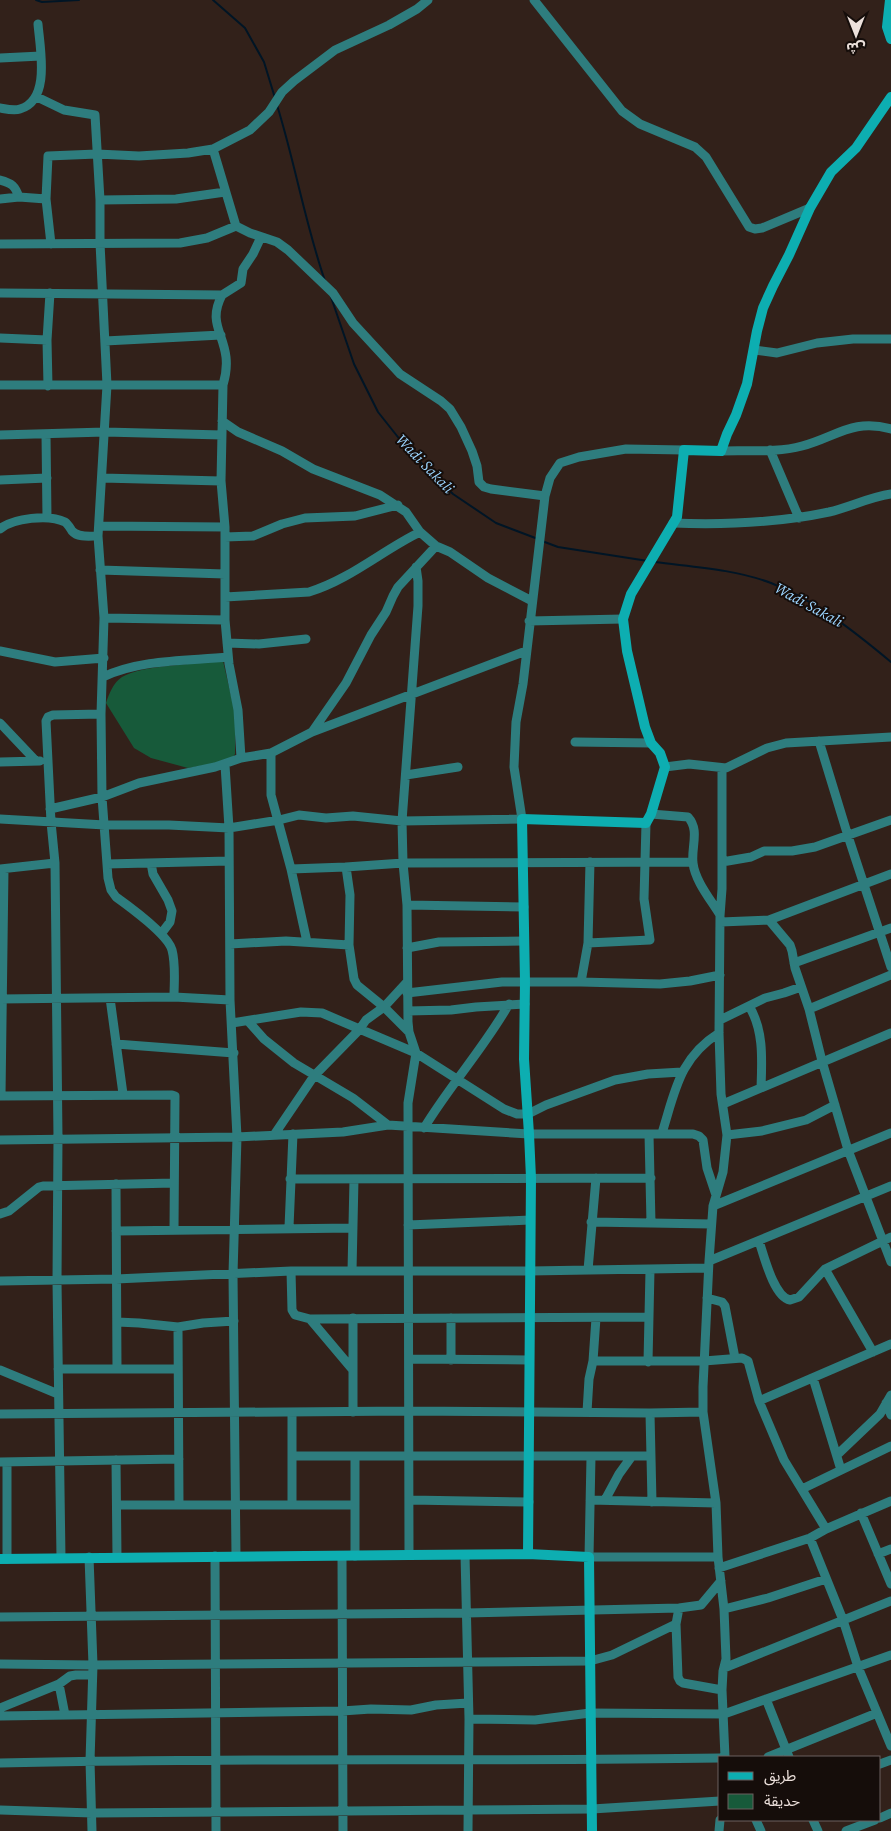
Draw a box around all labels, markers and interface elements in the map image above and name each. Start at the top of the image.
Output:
north arrow [831,10,881,60]
text: ش [846,38,866,58]
water label: Wadi Sakali [392,429,459,498]
water label: Wadi Sakali [771,577,848,632]
legend [718,1756,881,1821]
text: طريق [764,1765,796,1786]
text: حديقة [764,1790,800,1811]

